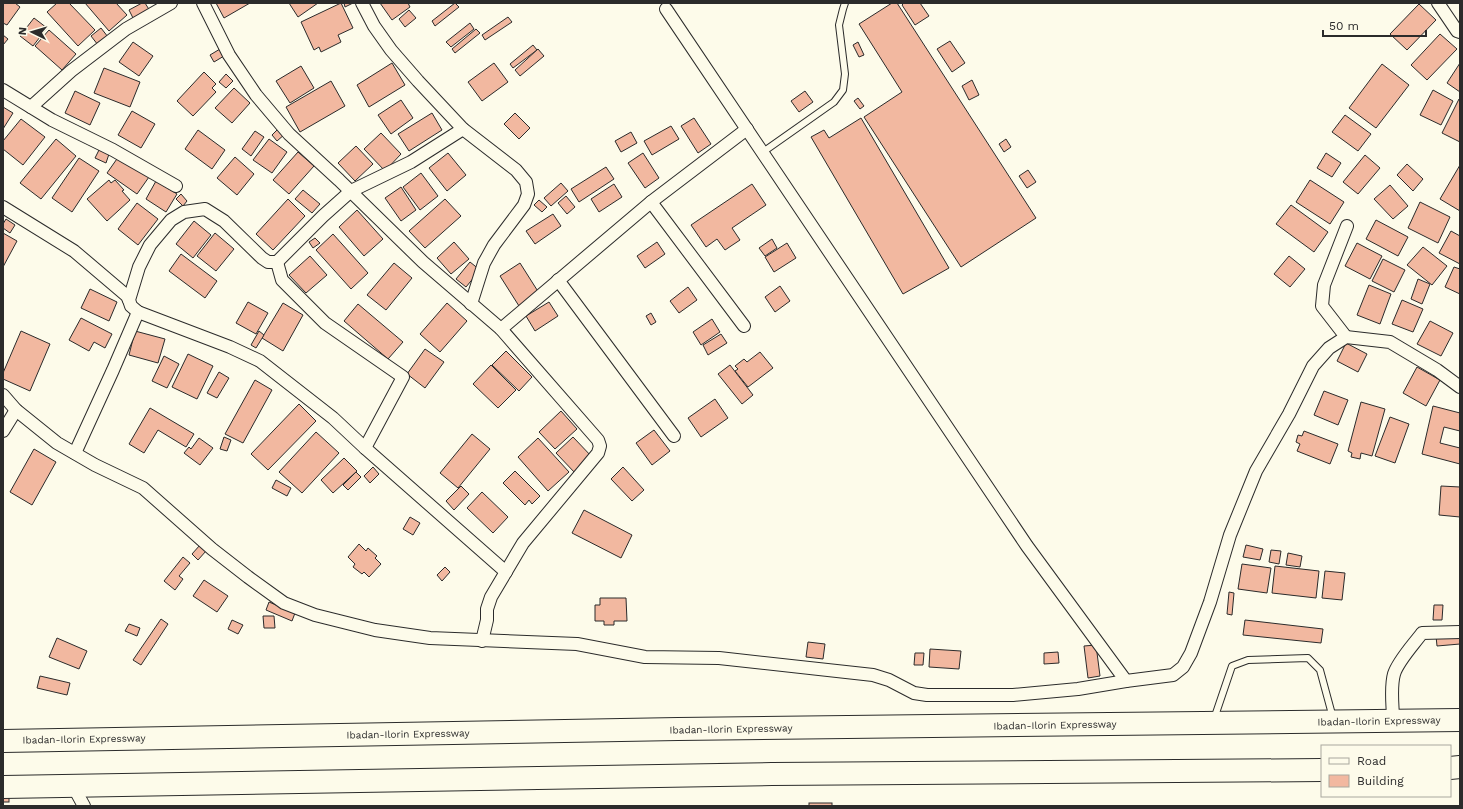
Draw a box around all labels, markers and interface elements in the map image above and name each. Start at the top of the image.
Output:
north arrow [12,12,52,52]
scale bar [1323,12,1426,38]
text: 50 m [1329,19,1359,33]
text: N [16,27,29,36]
street label: Ibadan-Ilorin Expressway [1317,714,1441,728]
street label: Ibadan-Ilorin Expressway [993,718,1117,732]
street label: Ibadan-Ilorin Expressway [669,722,793,736]
street label: Ibadan-Ilorin Expressway [346,727,470,741]
street label: Ibadan-Ilorin Expressway [22,732,146,746]
legend [1321,745,1451,797]
text: Road [1357,754,1386,768]
text: Building [1357,774,1404,788]

